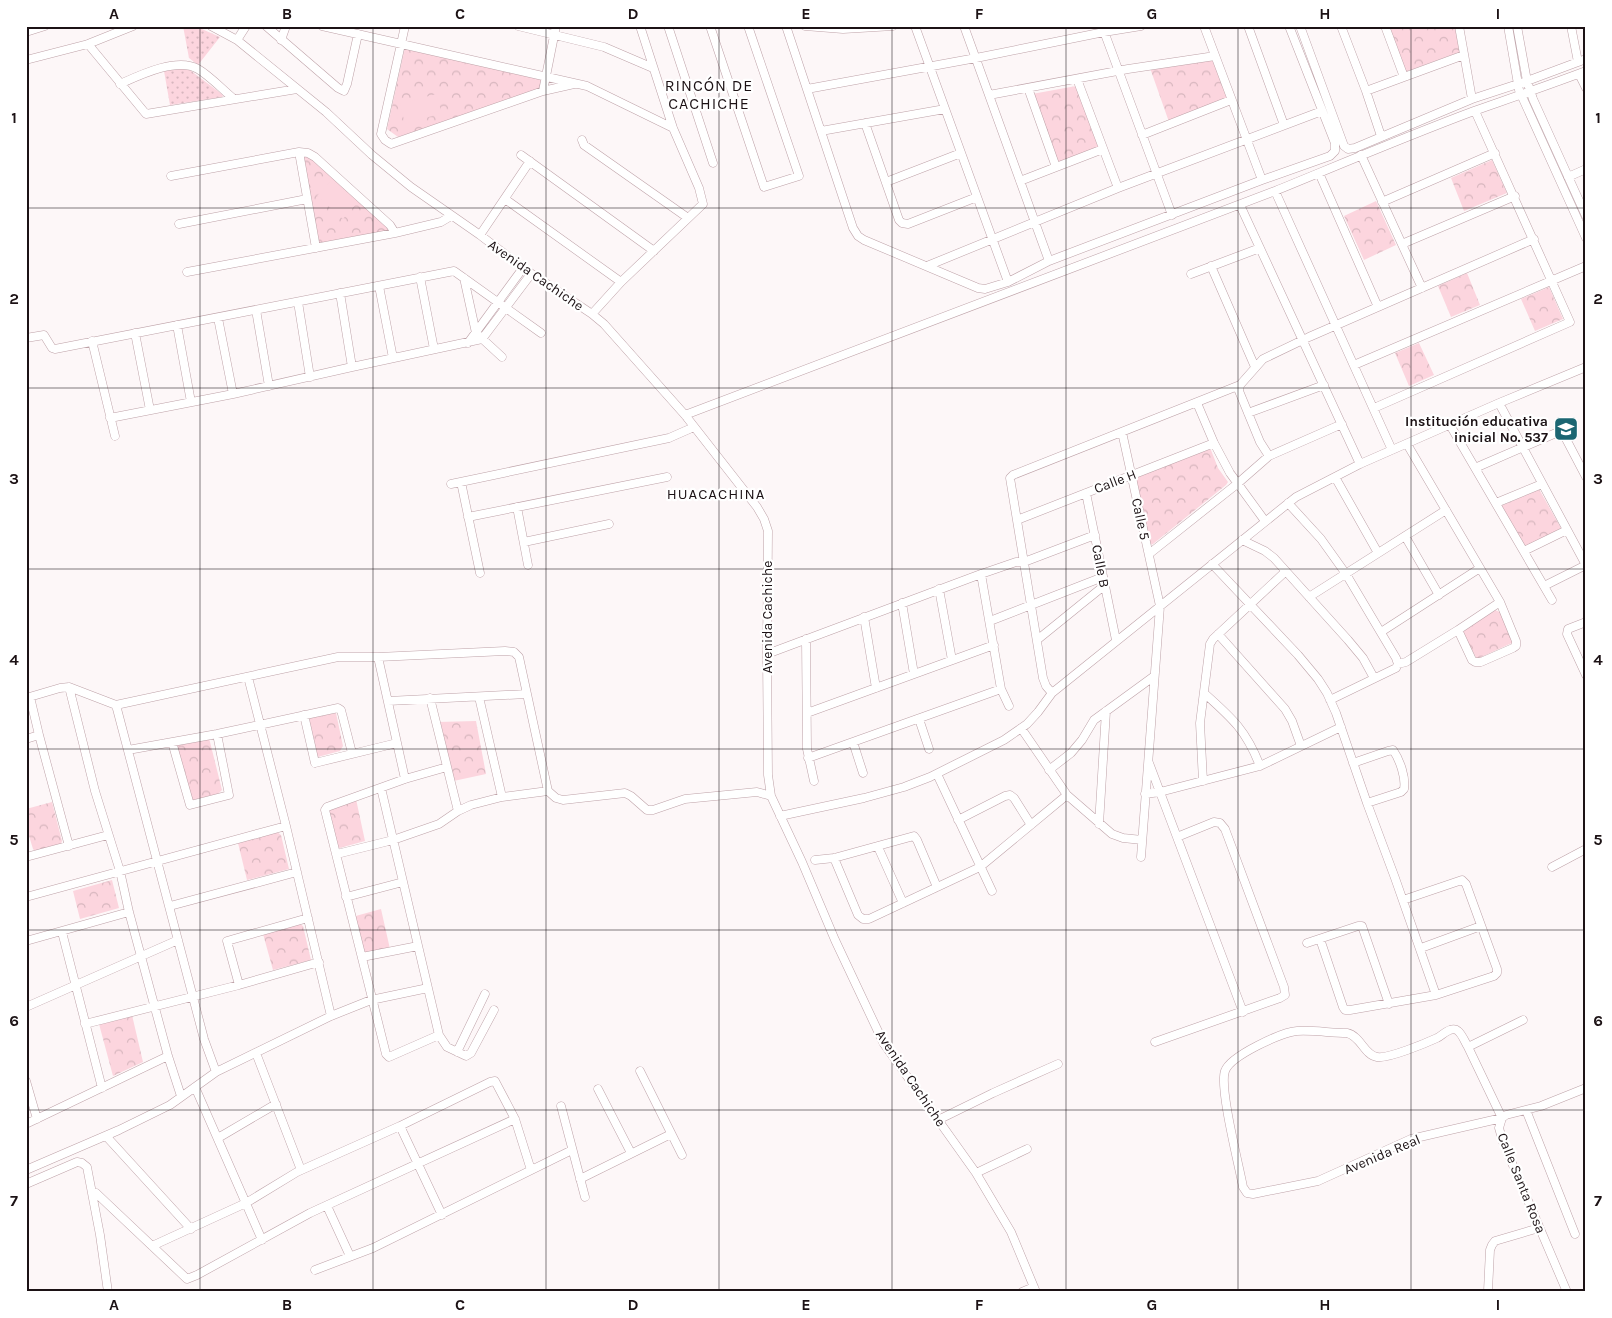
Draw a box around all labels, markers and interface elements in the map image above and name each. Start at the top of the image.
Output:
text: A [109,4,119,23]
text: B [282,4,292,23]
text: C [455,4,465,23]
text: D [628,4,639,23]
text: E [801,4,811,23]
text: F [975,4,984,23]
text: G [1147,4,1157,23]
text: H [1319,4,1331,23]
text: I [1496,4,1500,23]
district label: RINCÓN DE CACHICHE [665,76,753,113]
text: 1 [11,108,17,127]
text: 1 [1595,108,1601,127]
street label: Avenida Cachiche [485,236,587,315]
text: 2 [9,289,19,308]
text: 2 [1593,289,1603,308]
place label: Institución educativa inicial No. 537 [1405,413,1548,446]
school or university icon: Institución educativa inicial No. 537 [1553,416,1579,442]
street label: Calle H [1092,466,1139,497]
text: 3 [9,469,19,488]
text: 3 [1593,469,1603,488]
district label: HUACACHINA [667,485,765,503]
street label: Calle 5 [1128,497,1153,542]
street label: Calle B [1088,543,1113,589]
street label: Avenida Cachiche [759,561,776,673]
text: 4 [9,650,19,669]
text: 4 [1593,650,1603,669]
text: 5 [9,830,19,849]
text: 5 [1593,830,1603,849]
text: 6 [9,1011,19,1030]
text: 6 [1593,1011,1603,1030]
street label: Avenida Cachiche [872,1027,949,1130]
street label: Calle Santa Rosa [1494,1130,1549,1236]
street label: Avenida Real [1341,1131,1423,1178]
text: 7 [10,1191,18,1210]
text: 7 [1594,1191,1602,1210]
text: A [109,1295,119,1314]
text: B [282,1295,292,1314]
text: C [455,1295,465,1314]
text: D [628,1295,639,1314]
text: E [801,1295,811,1314]
text: F [975,1295,984,1314]
text: G [1147,1295,1157,1314]
text: H [1319,1295,1331,1314]
text: I [1496,1295,1500,1314]

